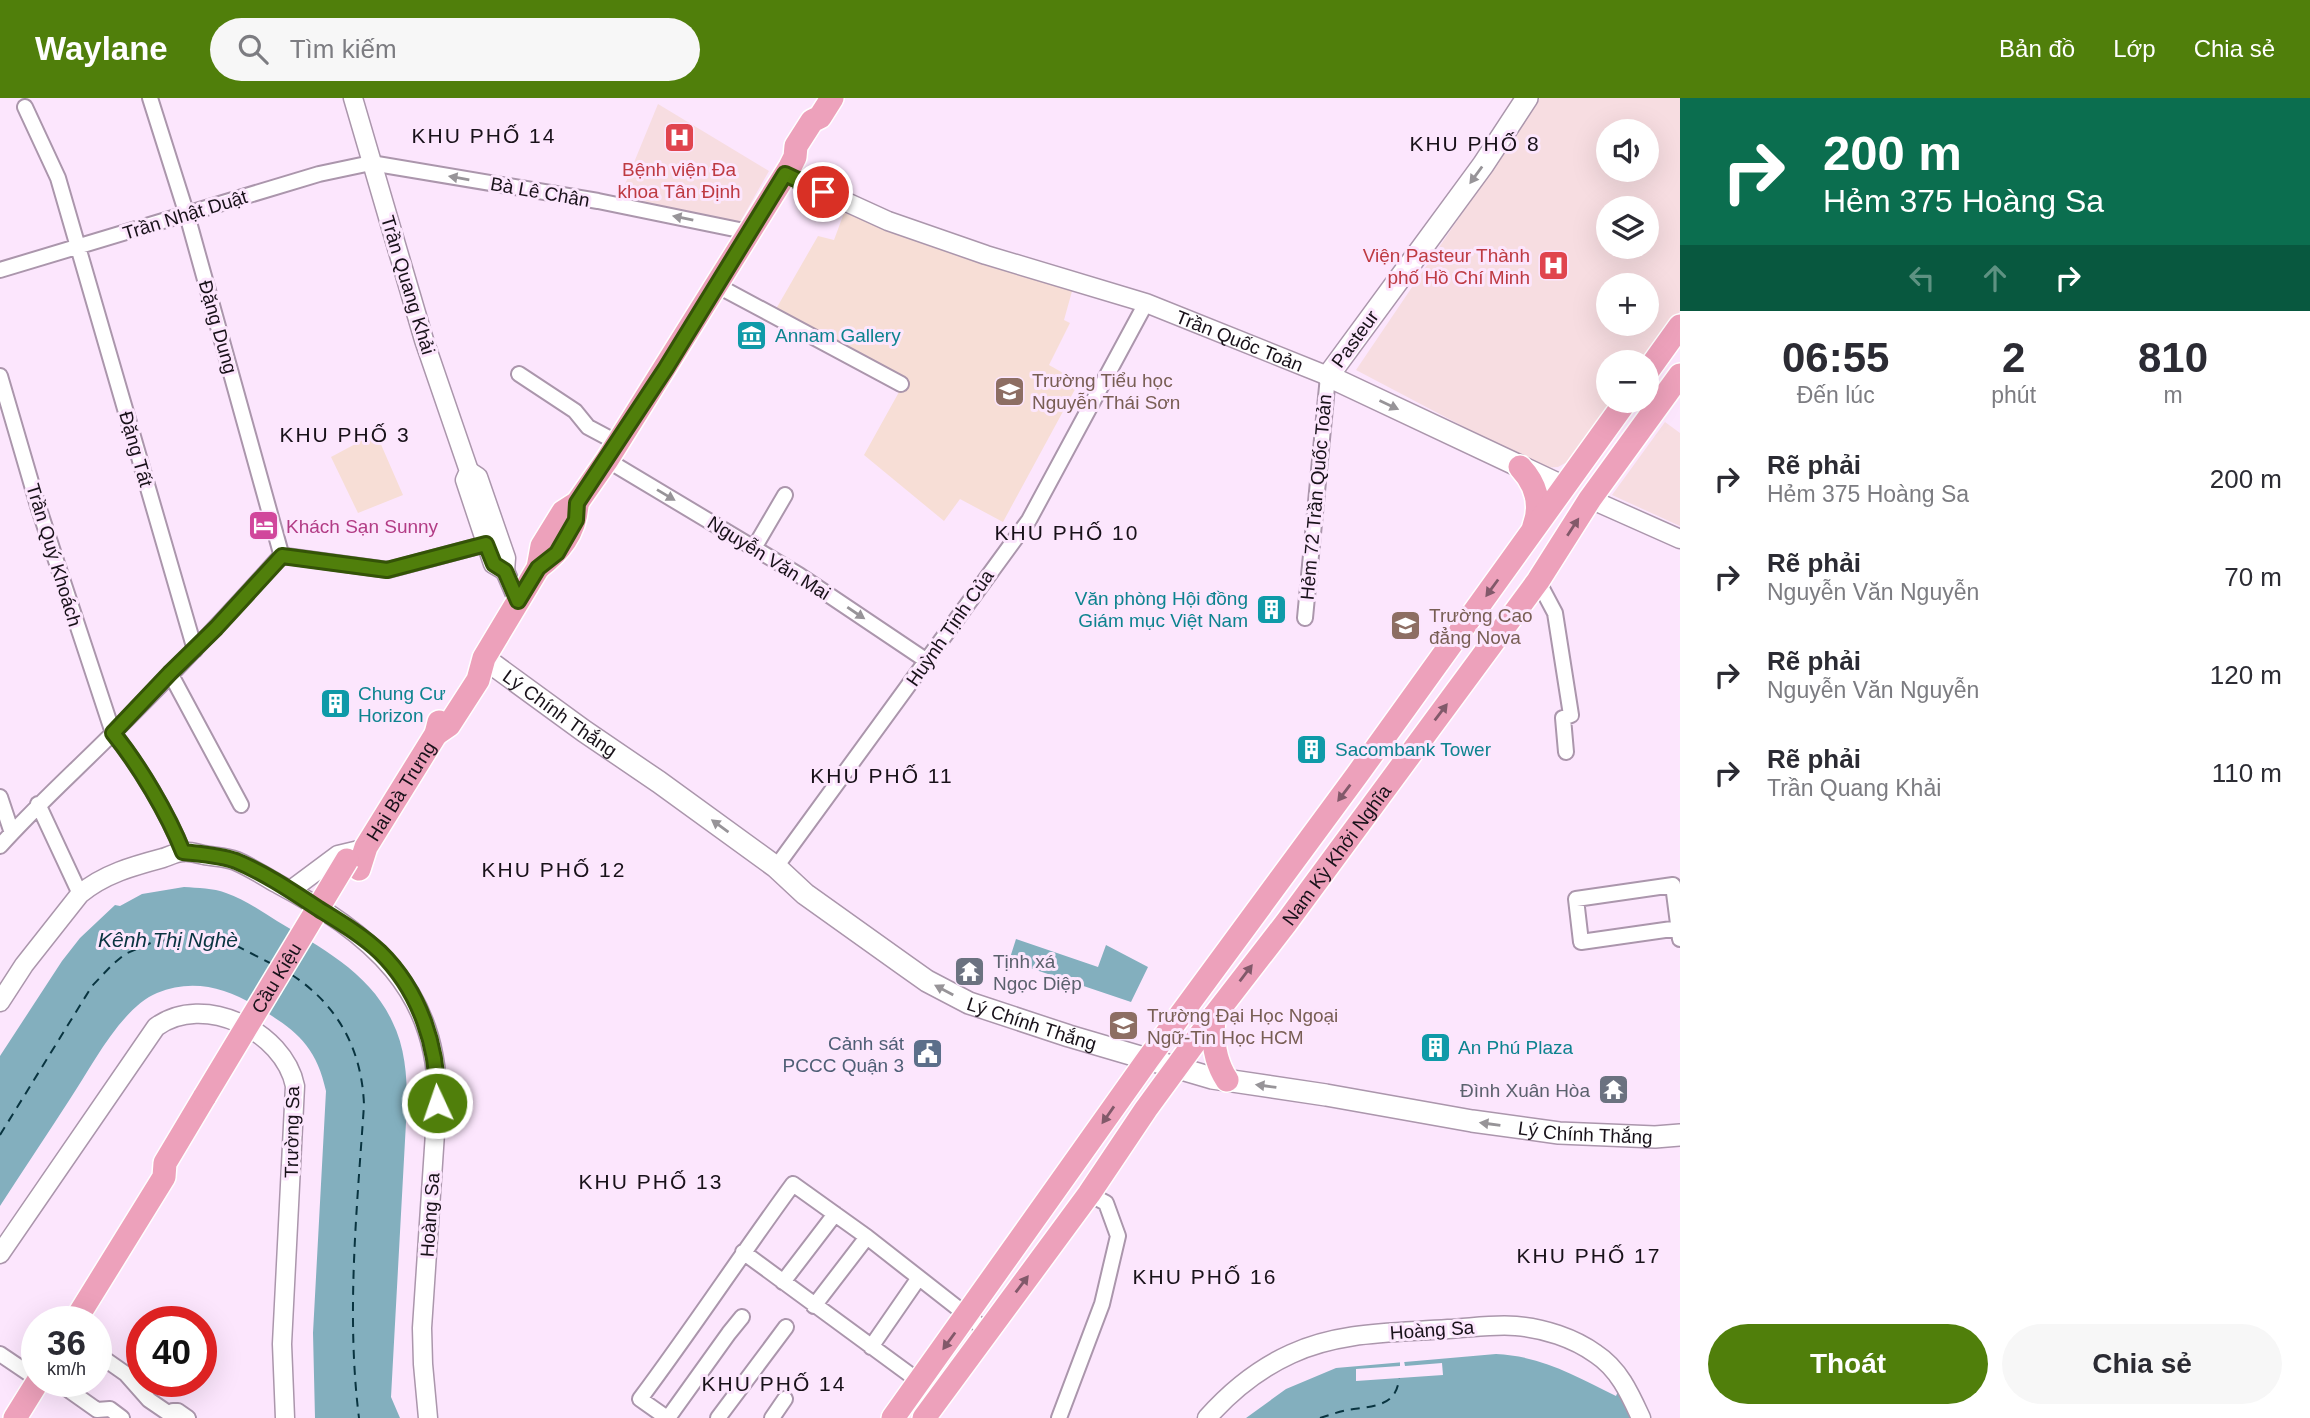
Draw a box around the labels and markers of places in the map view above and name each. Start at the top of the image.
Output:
hospital icon: Bệnh viện Đa khoa Tân Định [662,121,696,155]
place label: Bệnh viện Đa khoa Tân Định [617,159,741,202]
pin [793,162,853,222]
place label: Viện Pasteur Thành phố Hồ Chí Minh [1363,245,1530,288]
hospital icon: Viện Pasteur Thành phố Hồ Chí Minh [1536,249,1570,283]
museum icon: Annam Gallery [735,318,769,352]
place label: Annam Gallery [775,325,901,346]
place label: Trường Tiểu học Nguyễn Thái Sơn [1032,370,1180,413]
school or university icon: Trường Tiểu học Nguyễn Thái Sơn [992,374,1026,408]
hotel icon: Khách Sạn Sunny [246,509,280,543]
place label: Khách Sạn Sunny [286,516,439,537]
place label: Văn phòng Hội đồng Giám mục Việt Nam [1075,588,1248,631]
building icon: Văn phòng Hội đồng Giám mục Việt Nam [1254,592,1288,626]
place label: Trường Cao đẳng Nova [1429,605,1533,648]
school or university icon: Trường Cao đẳng Nova [1389,609,1423,643]
place label: Chung Cư Horizon [358,683,446,726]
building icon: Chung Cư Horizon [318,687,352,721]
building icon: Sacombank Tower [1295,732,1329,766]
place label: Sacombank Tower [1335,739,1492,760]
place label: Tịnh xá Ngọc Diệp [993,951,1082,994]
temple icon: Tịnh xá Ngọc Diệp [953,955,987,989]
place label: Trường Đại Học Ngoại Ngữ-Tin Học HCM [1147,1005,1338,1048]
school or university icon: Trường Đại Học Ngoại Ngữ-Tin Học HCM [1107,1009,1141,1043]
building icon: An Phú Plaza [1418,1030,1452,1064]
place label: Cảnh sát PCCC Quận 3 [783,1033,905,1076]
public building icon: Cảnh sát PCCC Quận 3 [910,1037,944,1071]
place label: An Phú Plaza [1458,1037,1574,1058]
temple icon: Đình Xuân Hòa [1596,1073,1630,1107]
place label: Đình Xuân Hòa [1460,1080,1590,1101]

